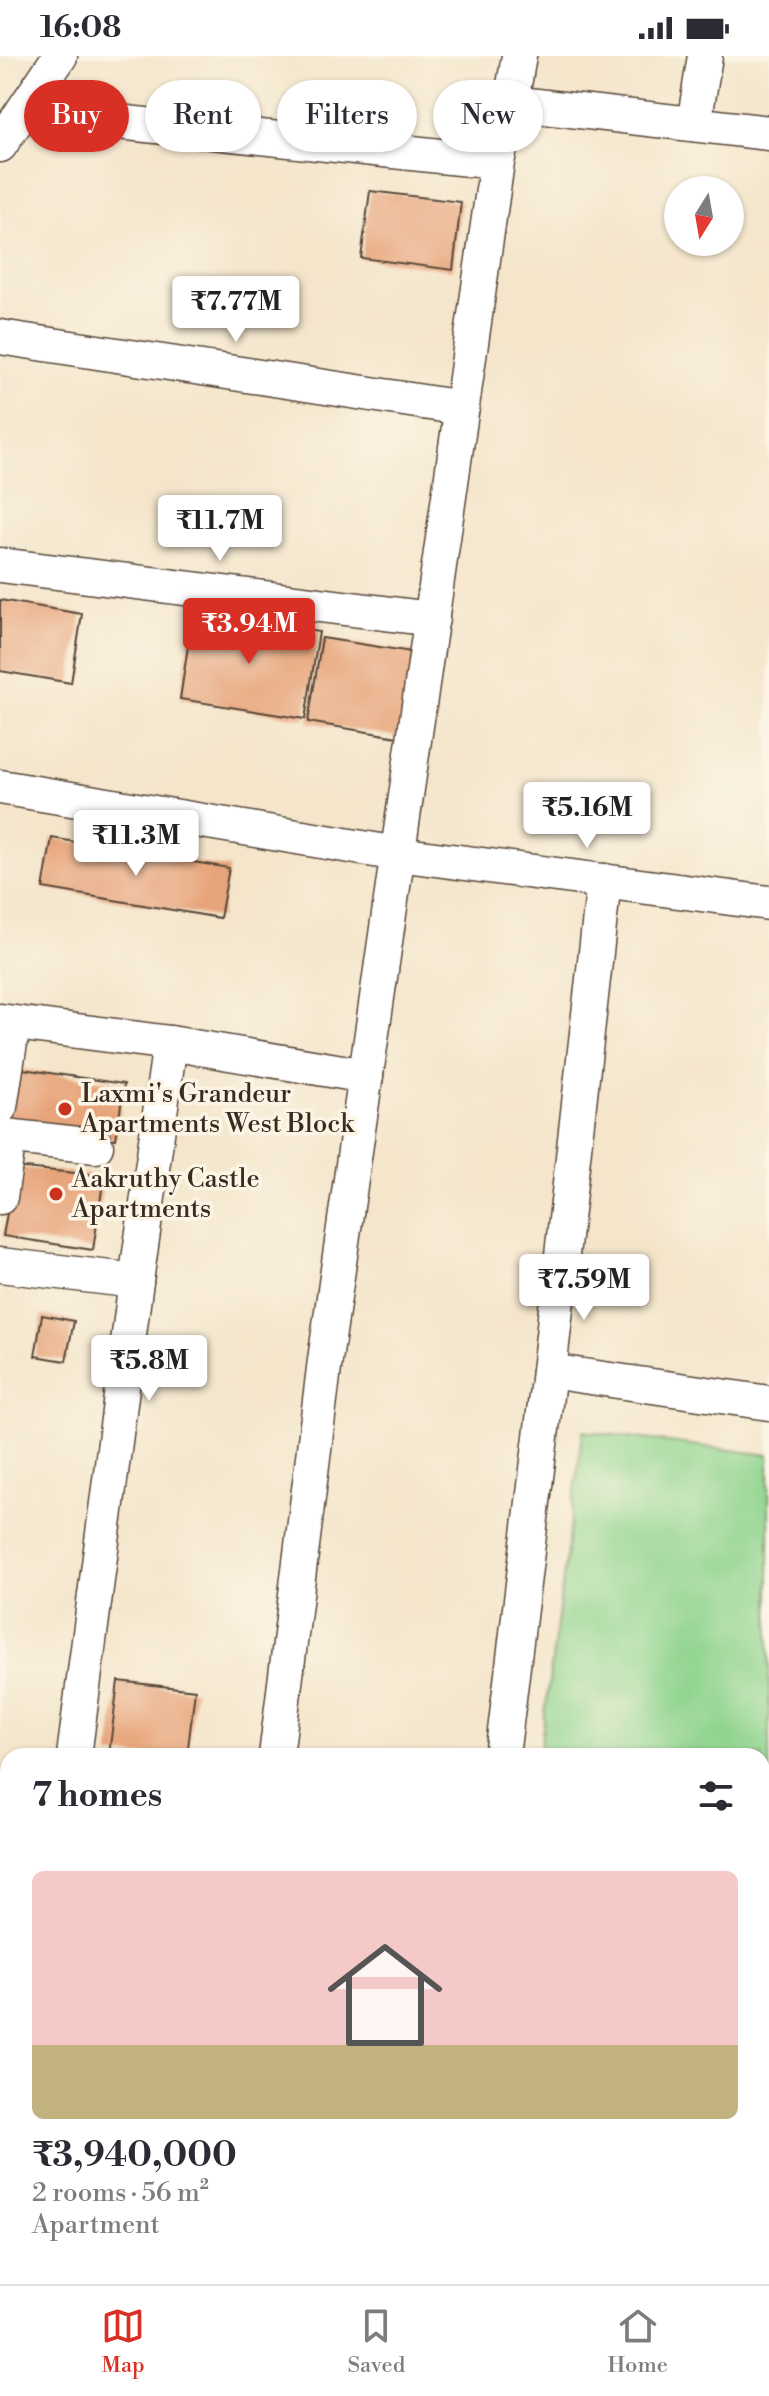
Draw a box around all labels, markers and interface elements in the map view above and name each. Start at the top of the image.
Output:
text: 16:08 [40,9,121,47]
chip: Buy [24,80,129,152]
chip: Rent [145,80,261,152]
chip: Filters [277,80,417,152]
chip: New [433,80,543,152]
north arrow [664,176,744,256]
map controls [664,176,744,256]
pin: ₹7.77M [171,276,301,344]
text: ₹7.77M [190,286,282,318]
pin: ₹11.7M [155,495,285,563]
text: ₹11.7M [176,505,264,537]
pin: ₹3.94M [184,598,314,666]
text: ₹3.94M [201,608,297,640]
pin: ₹5.16M [522,782,652,850]
text: ₹5.16M [541,792,633,824]
pin: ₹11.3M [71,810,201,878]
text: ₹11.3M [92,820,180,852]
place label: Laxmi's Grandeur Apartments West Block [80,1078,355,1140]
marker: Laxmi's Grandeur Apartments West Block [56,1100,74,1118]
place label: Aakruthy Castle Apartments [71,1163,260,1225]
marker: Aakruthy Castle Apartments [47,1185,65,1203]
pin: ₹7.59M [519,1254,649,1322]
text: ₹7.59M [537,1264,631,1296]
pin: ₹5.8M [93,1335,205,1403]
text: ₹5.8M [109,1345,189,1377]
icon: filters [694,1774,738,1818]
text: 7 homes [32,1775,162,1817]
icon: home [313,1923,457,2067]
text: ₹3,940,000 [32,2135,237,2177]
text: 2 rooms · 56 m² [32,2177,209,2209]
text: Apartment [32,2209,160,2241]
tab: Map [101,2304,145,2379]
tab: Saved [347,2304,405,2379]
tab: Home [607,2304,668,2379]

